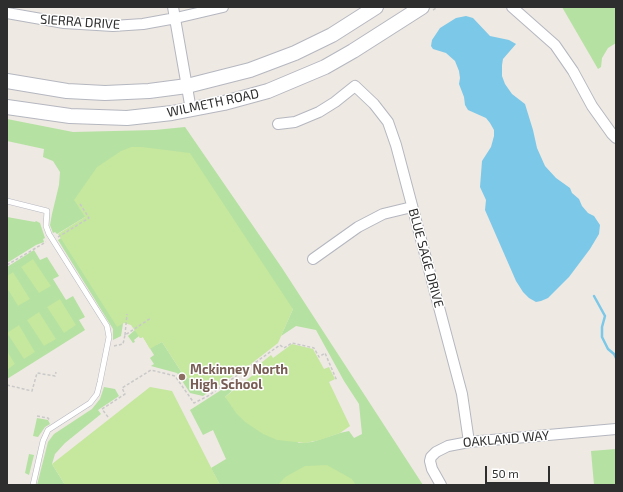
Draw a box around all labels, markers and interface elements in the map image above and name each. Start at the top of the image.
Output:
street label: SIERRA DRIVE [39,11,121,33]
street label: WILMETH ROAD [166,86,260,120]
street label: BLUE SAGE DRIVE [405,207,447,309]
place label: Mckinney North High School [190,362,288,393]
marker: Mckinney North High School [177,372,187,382]
street label: OAKLAND WAY [462,427,550,451]
scale bar [487,458,552,484]
text: 50 m [492,466,519,480]

